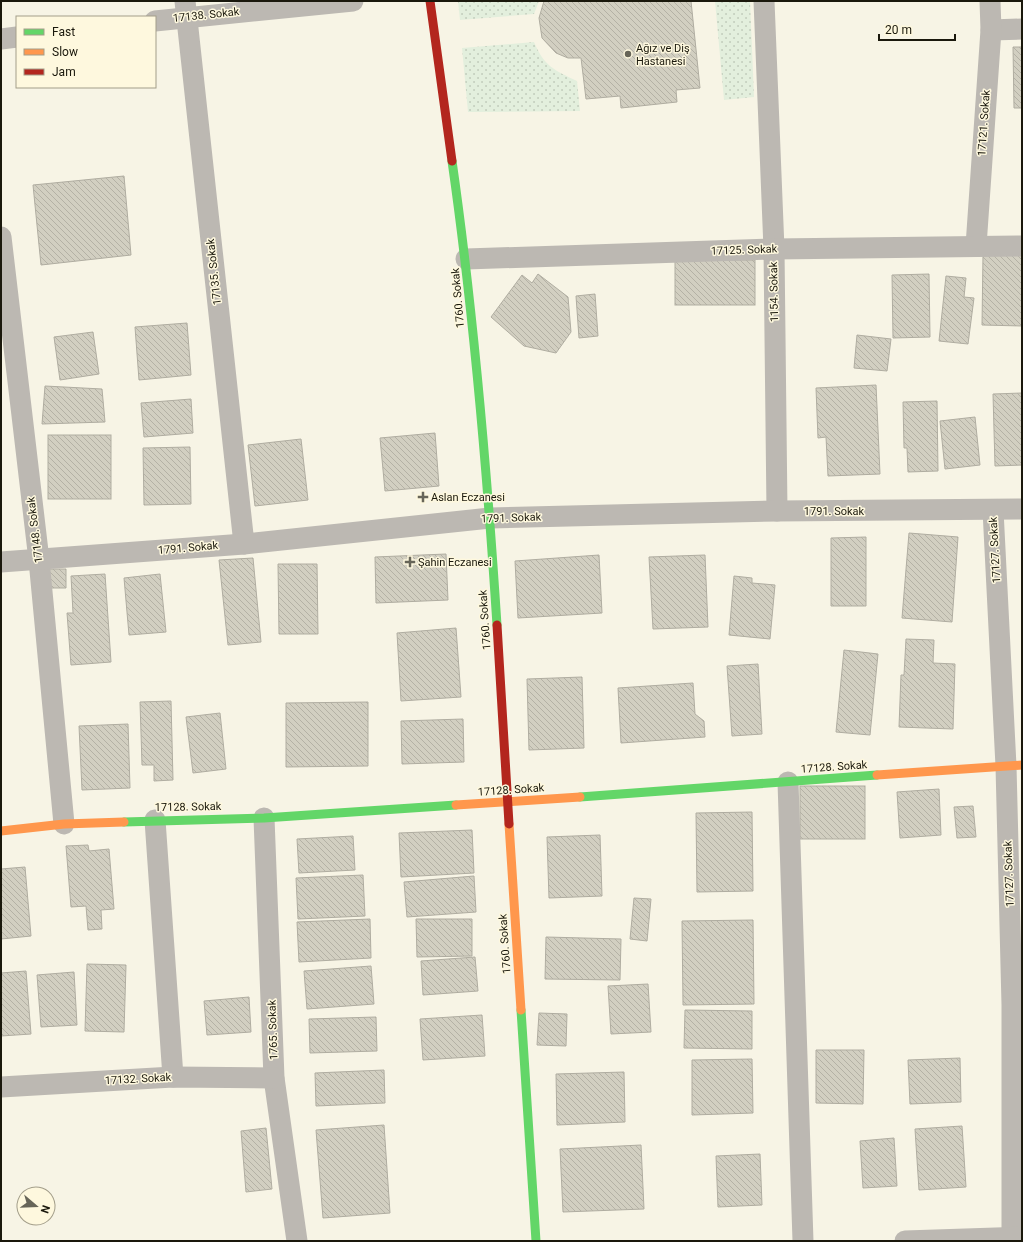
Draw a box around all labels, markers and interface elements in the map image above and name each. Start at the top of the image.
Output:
street label: 17138. Sokak [172,5,240,25]
legend [16,16,156,88]
scale bar [879,16,955,42]
text: 20 m [885,23,912,37]
text: Fast [52,25,75,39]
place label: Ağız ve Diş Hastanesi [636,42,690,68]
text: Slow [52,45,78,59]
marker: Ağız ve Diş Hastanesi [623,49,633,59]
text: Jam [52,65,76,79]
street label: 17121. Sokak [975,89,993,157]
street label: 17135. Sokak [204,238,224,306]
street label: 17125. Sokak [711,242,778,258]
street label: 1154. Sokak [767,261,781,322]
street label: 1760. Sokak [449,267,467,329]
place label: Aslan Eczanesi [431,491,505,504]
marker: Aslan Eczanesi [418,492,428,502]
street label: 17148. Sokak [24,496,46,564]
street label: 1791. Sokak [804,505,865,518]
street label: 1791. Sokak [481,510,542,526]
street label: 17127. Sokak [987,516,1003,584]
street label: 1791. Sokak [157,539,219,557]
place label: Şahin Eczanesi [418,556,492,569]
marker: Şahin Eczanesi [405,557,415,567]
street label: 1760. Sokak [476,589,494,651]
street label: 17128. Sokak [800,758,868,776]
street label: 17128. Sokak [477,781,545,799]
street label: 17128. Sokak [155,800,222,814]
street label: 17127. Sokak [1001,840,1017,907]
street label: 1760. Sokak [496,913,514,975]
street label: 1765. Sokak [265,999,281,1060]
street label: 17132. Sokak [104,1071,172,1087]
north arrow [16,1186,56,1226]
text: N [37,1203,52,1215]

